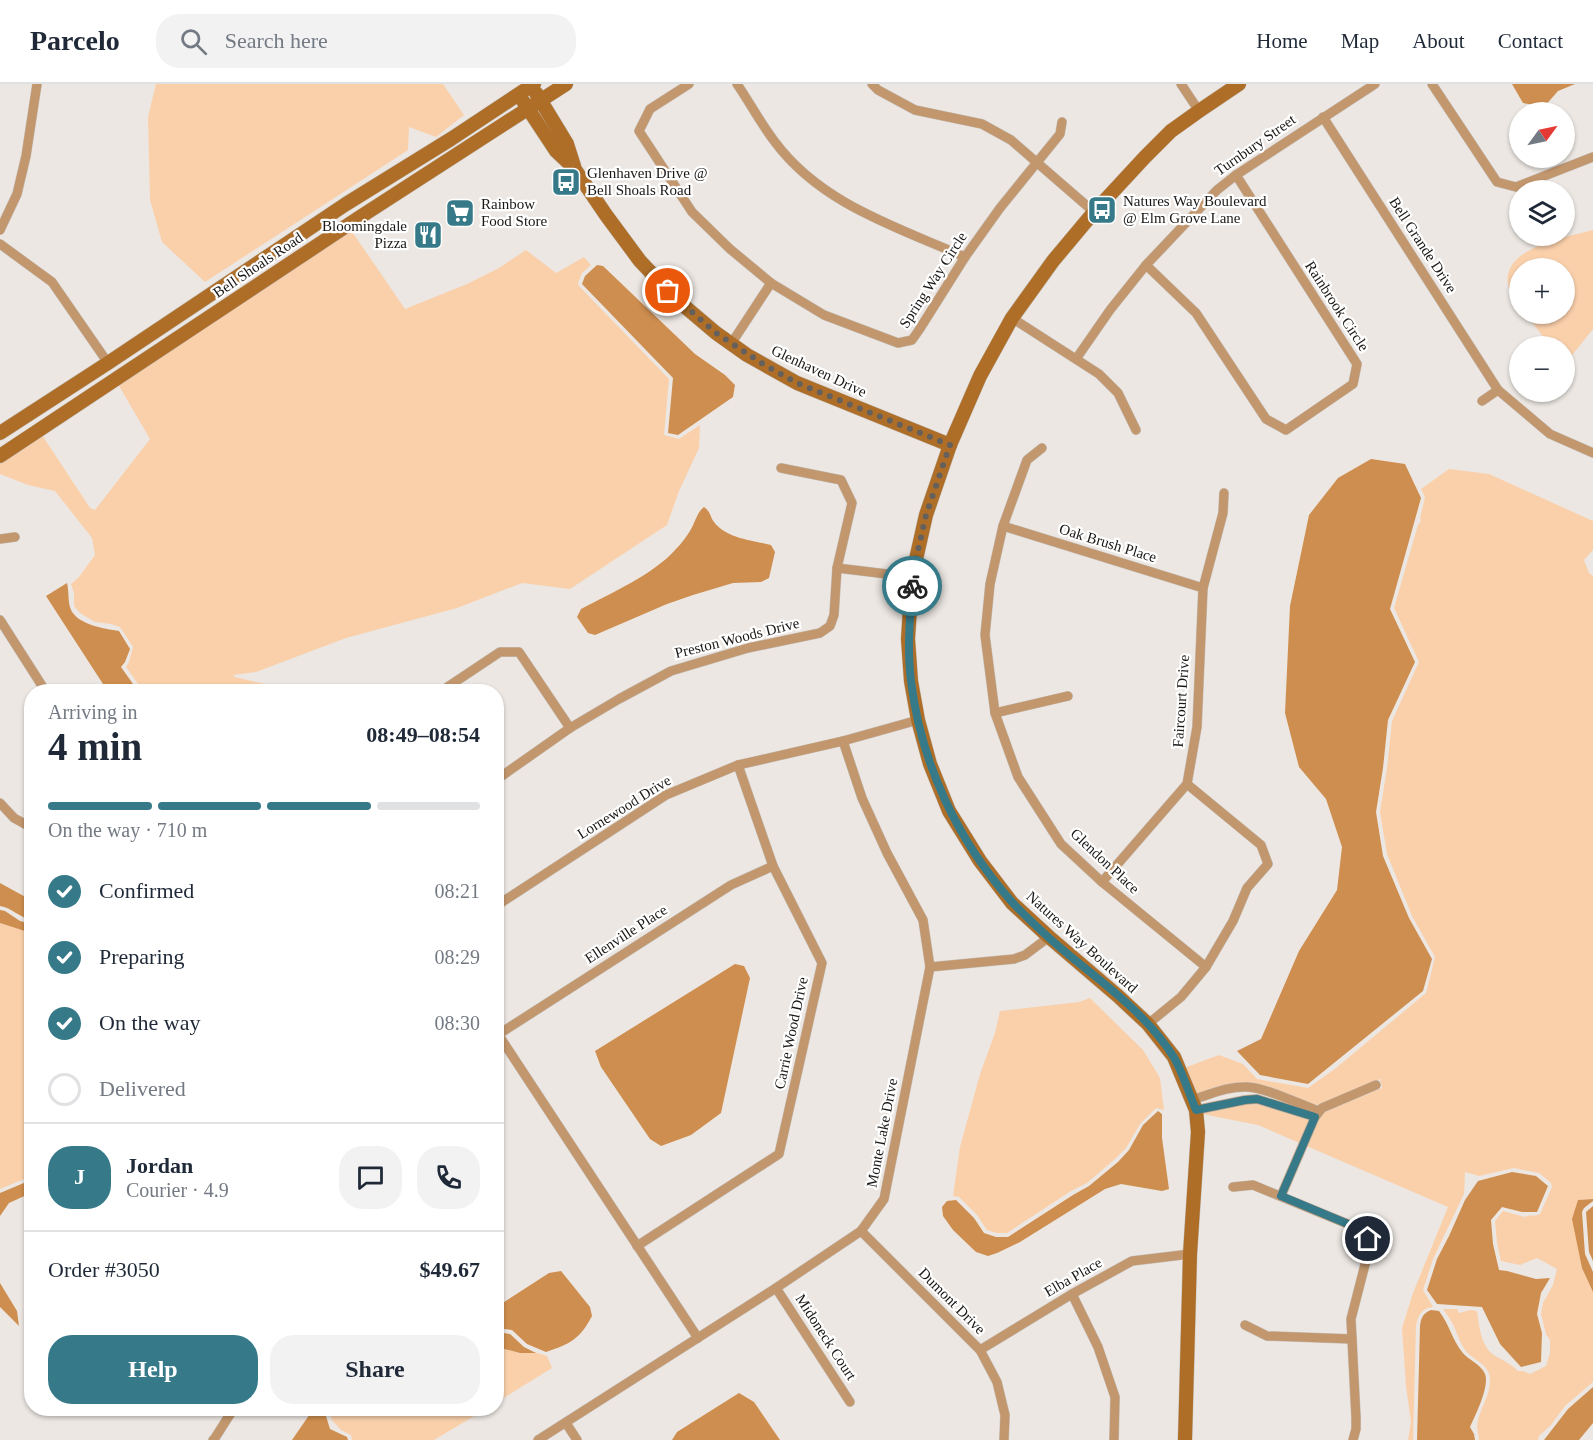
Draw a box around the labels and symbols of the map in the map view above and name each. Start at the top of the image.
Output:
north arrow [1509,102,1575,168]
street label: Turnbury Street [1212,111,1299,179]
place label: Glenhaven Drive @ Bell Shoals Road [587,165,708,198]
bus stop icon: Glenhaven Drive @ Bell Shoals Road [550,166,582,198]
place label: Natures Way Boulevard @ Elm Grove Lane [1123,193,1267,226]
bus stop icon: Natures Way Boulevard @ Elm Grove Lane [1086,194,1118,226]
street label: Bell Grande Drive [1386,194,1460,296]
place label: Rainbow Food Store [481,196,548,229]
supermarket icon: Rainbow Food Store [444,197,476,229]
place label: Bloomingdale Pizza [322,218,407,251]
restaurant icon: Bloomingdale Pizza [412,219,444,251]
street label: Bell Shoals Road [210,229,306,301]
street label: Spring Way Circle [896,229,970,331]
street label: Rainbrook Circle [1302,258,1372,354]
pin [642,265,693,316]
street label: Glenhaven Drive [769,342,869,400]
street label: Oak Brush Place [1057,521,1159,565]
courier [882,556,942,616]
street label: Preston Woods Drive [673,615,801,661]
street label: Faircourt Drive [1170,654,1192,748]
street label: Lornewood Drive [574,772,674,842]
street label: Glendon Place [1067,825,1143,897]
street label: Natures Way Boulevard [1023,888,1141,996]
street label: Ellenville Place [582,901,670,966]
street label: Carrie Wood Drive [771,975,811,1091]
street label: Monte Lake Drive [864,1077,900,1189]
pin [1342,1213,1393,1264]
street label: Elba Place [1041,1254,1105,1300]
street label: Dumont Drive [916,1265,989,1338]
street label: Midoneck Court [792,1291,860,1383]

